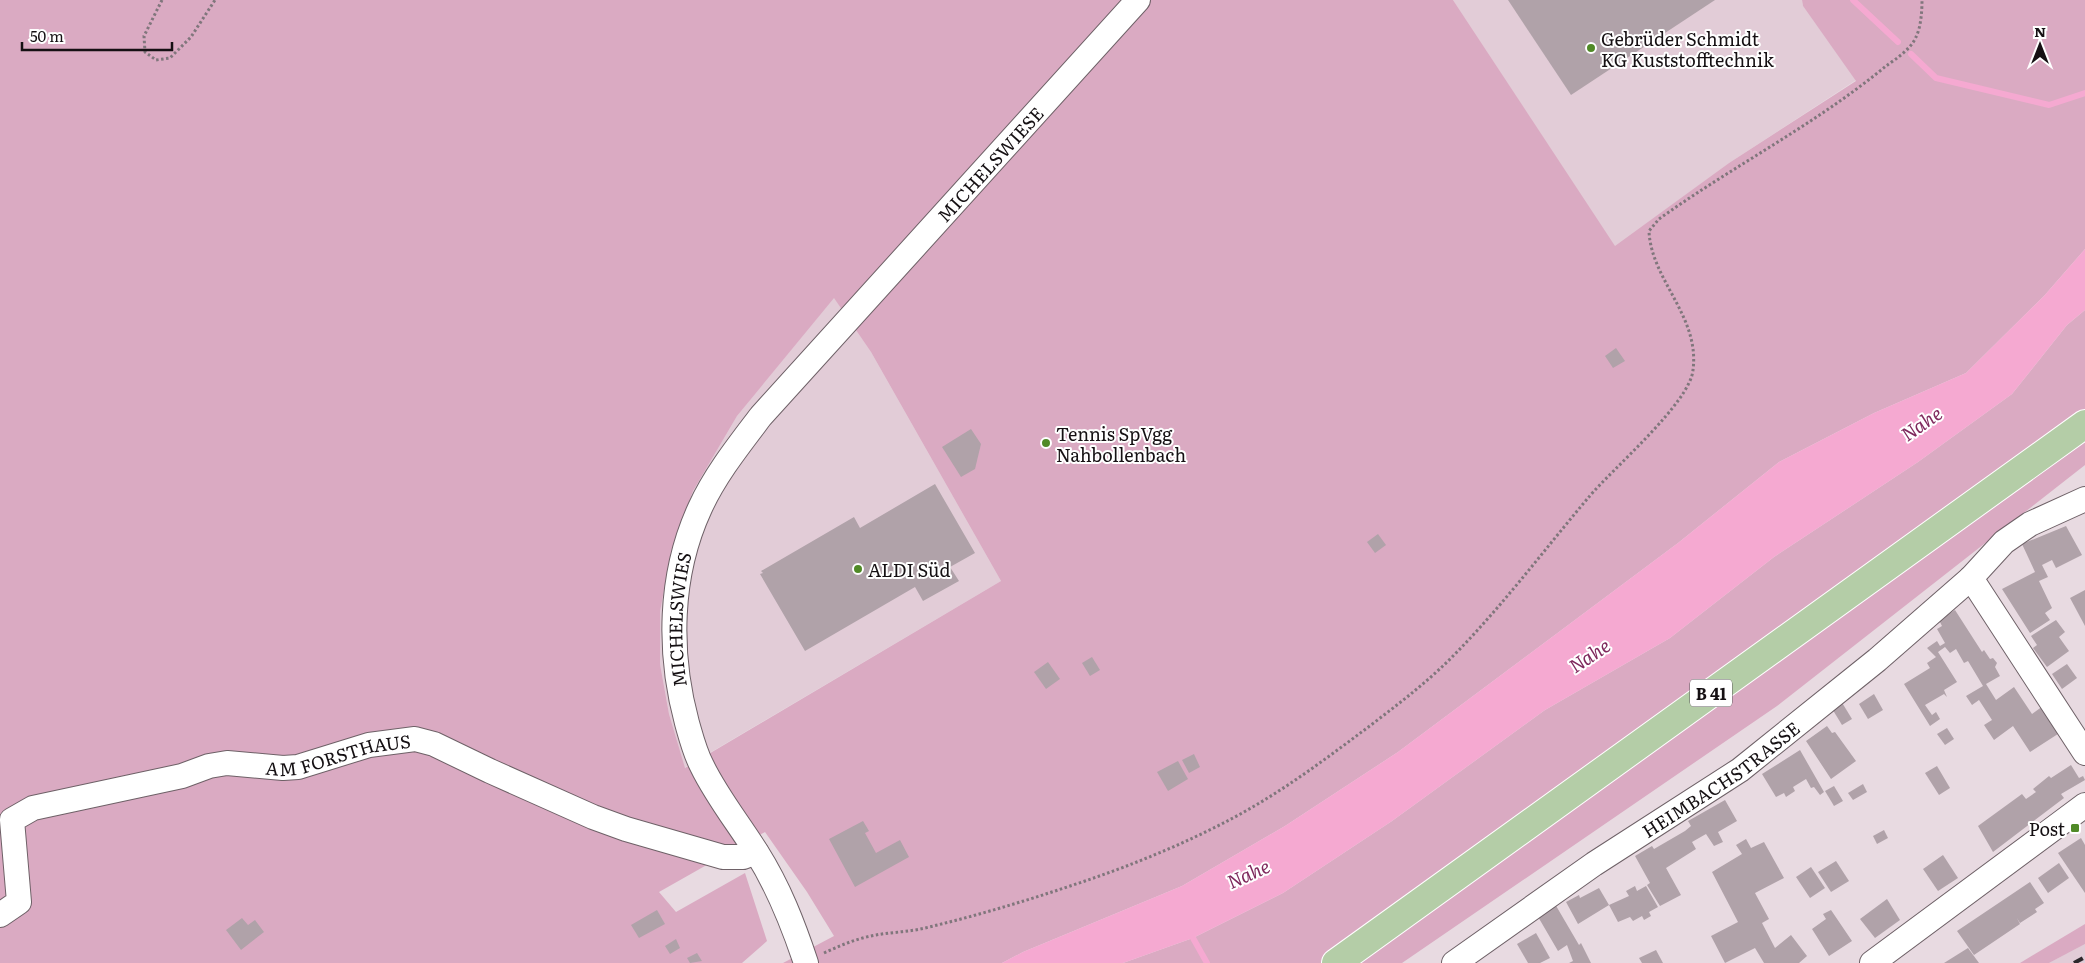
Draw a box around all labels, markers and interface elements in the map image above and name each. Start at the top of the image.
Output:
scale bar [22,20,172,52]
north arrow [2015,20,2065,70]
text: N [2034,21,2046,41]
text: 50 m [30,24,64,47]
place label: Gebrüder Schmidt KG Kuststofftechnik [1601,25,1775,73]
marker: Gebrüder Schmidt KG Kuststofftechnik [1585,42,1597,54]
street label: MICHELSWIESE [930,100,1049,227]
water label: Nahe [1895,399,1947,447]
place label: Tennis SpVgg Nahbollenbach [1056,420,1186,468]
marker: Tennis SpVgg Nahbollenbach [1040,437,1052,449]
street label: MICHELSWIES [661,549,697,689]
place label: ALDI Süd [868,556,950,583]
marker: ALDI Süd [852,563,864,575]
water label: Nahe [1563,631,1615,679]
road number: B 41 [1690,680,1732,706]
street label: HEIMBACHSTRASSE [1636,714,1805,843]
street label: AM FORSTHAUS [264,726,412,782]
place label: Post [2029,815,2066,842]
marker: Post [2069,822,2081,834]
water label: Nahe [1222,851,1274,895]

